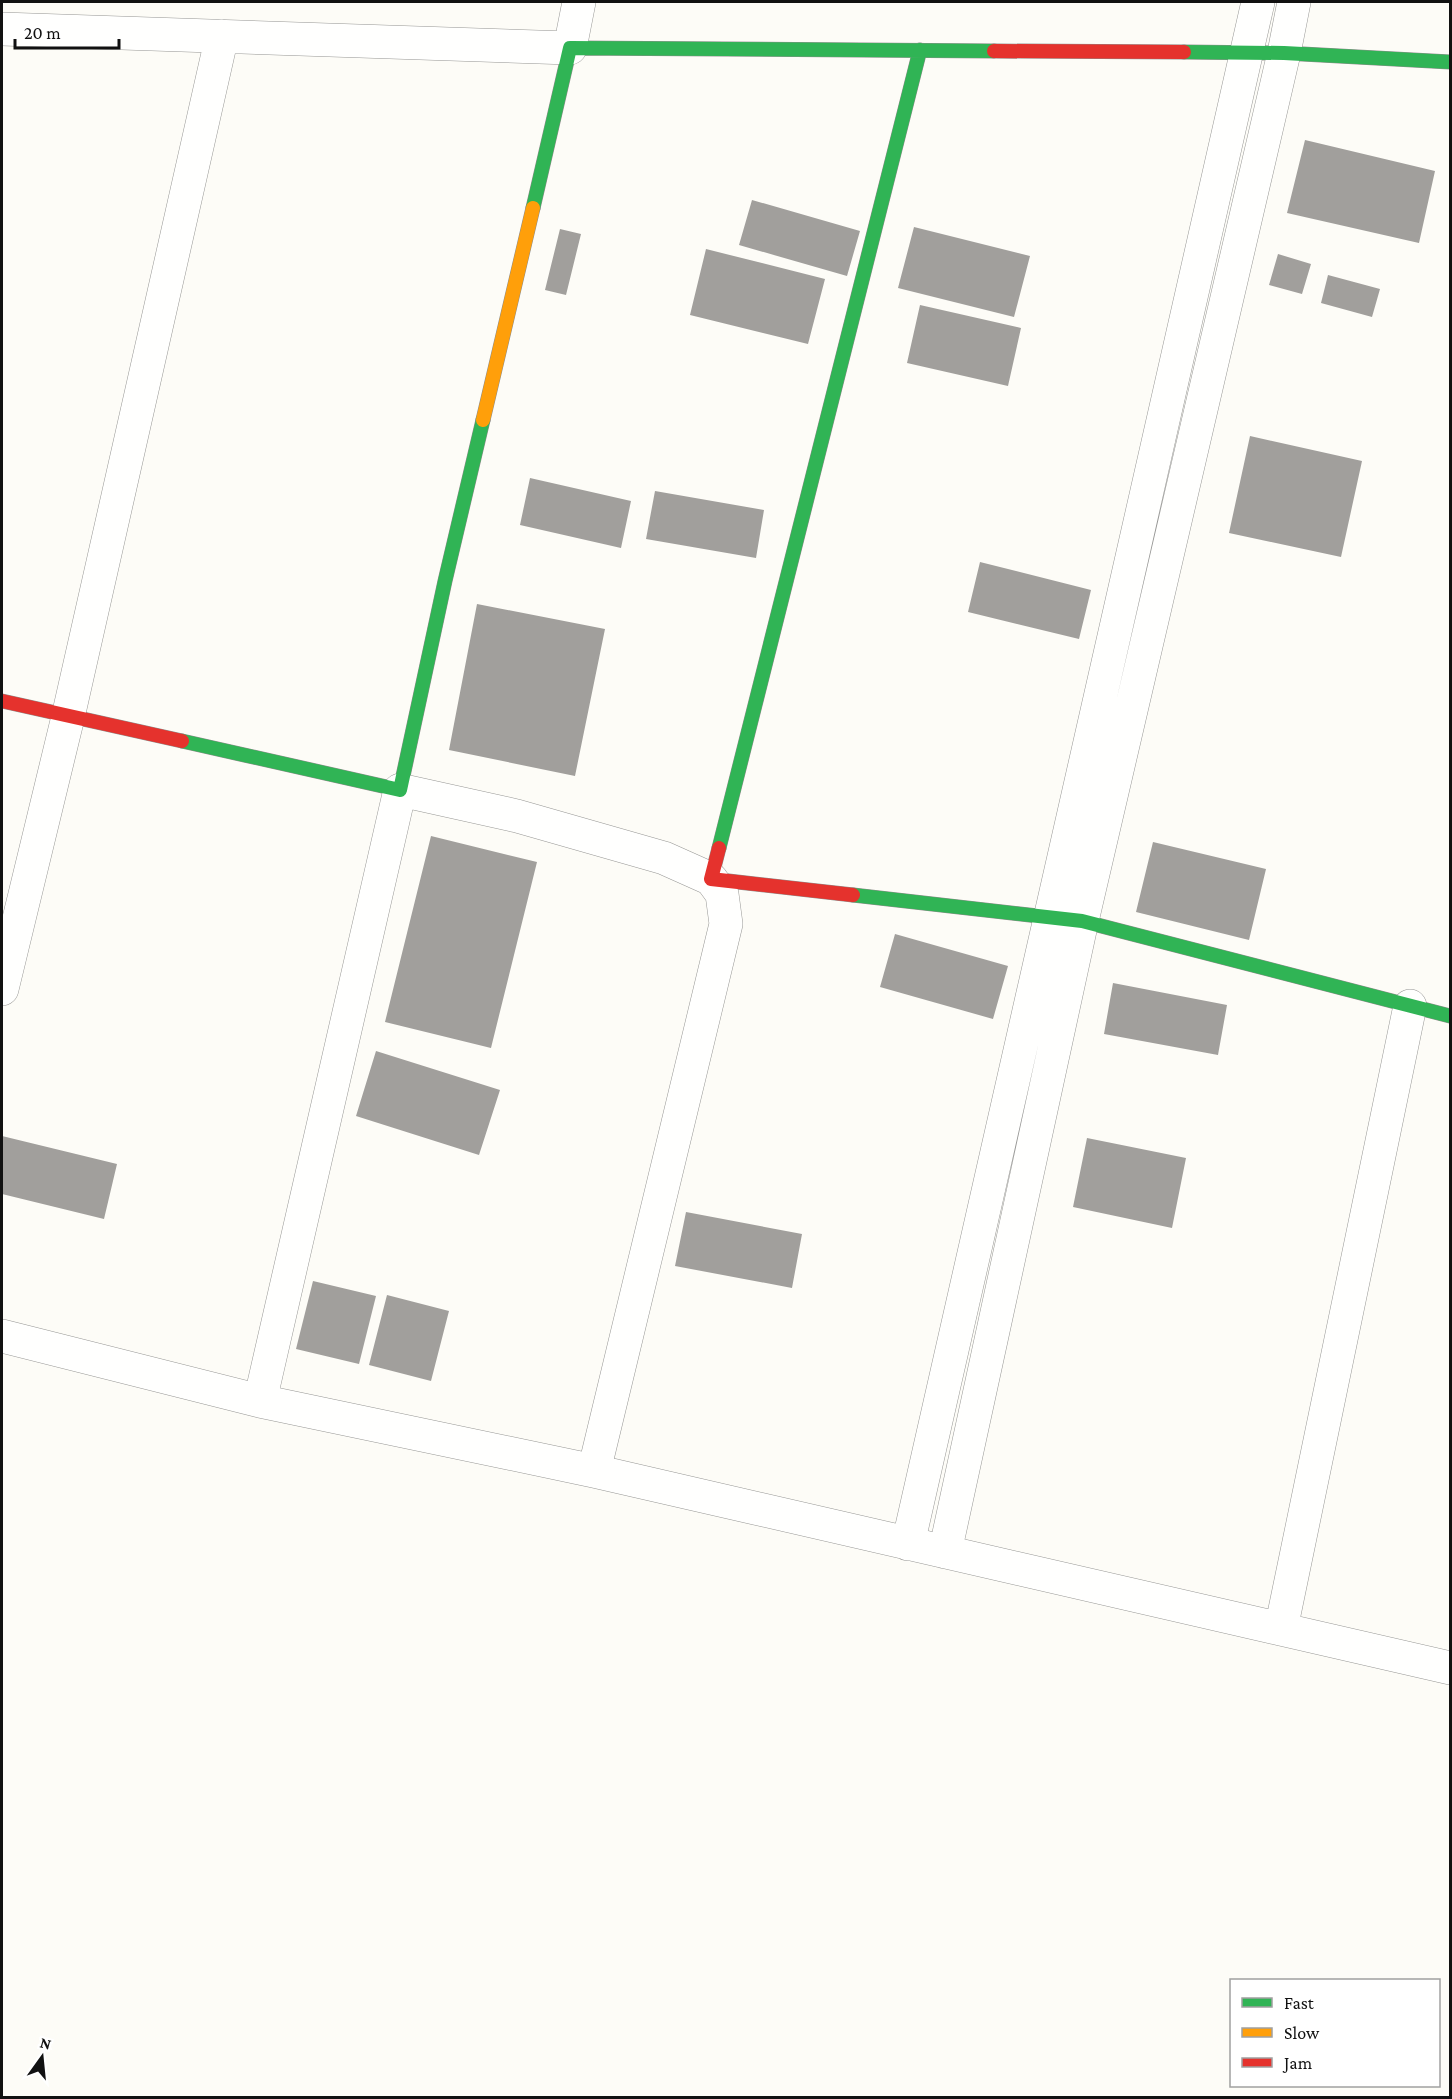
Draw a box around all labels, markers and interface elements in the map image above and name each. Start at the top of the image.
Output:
scale bar [15,12,118,50]
text: 20 m [24,23,61,43]
legend [1230,1979,1440,2087]
text: Fast [1284,1993,1315,2013]
text: Slow [1284,2023,1320,2043]
north arrow [12,2027,72,2087]
text: N [38,2033,53,2053]
text: Jam [1282,2053,1313,2073]

